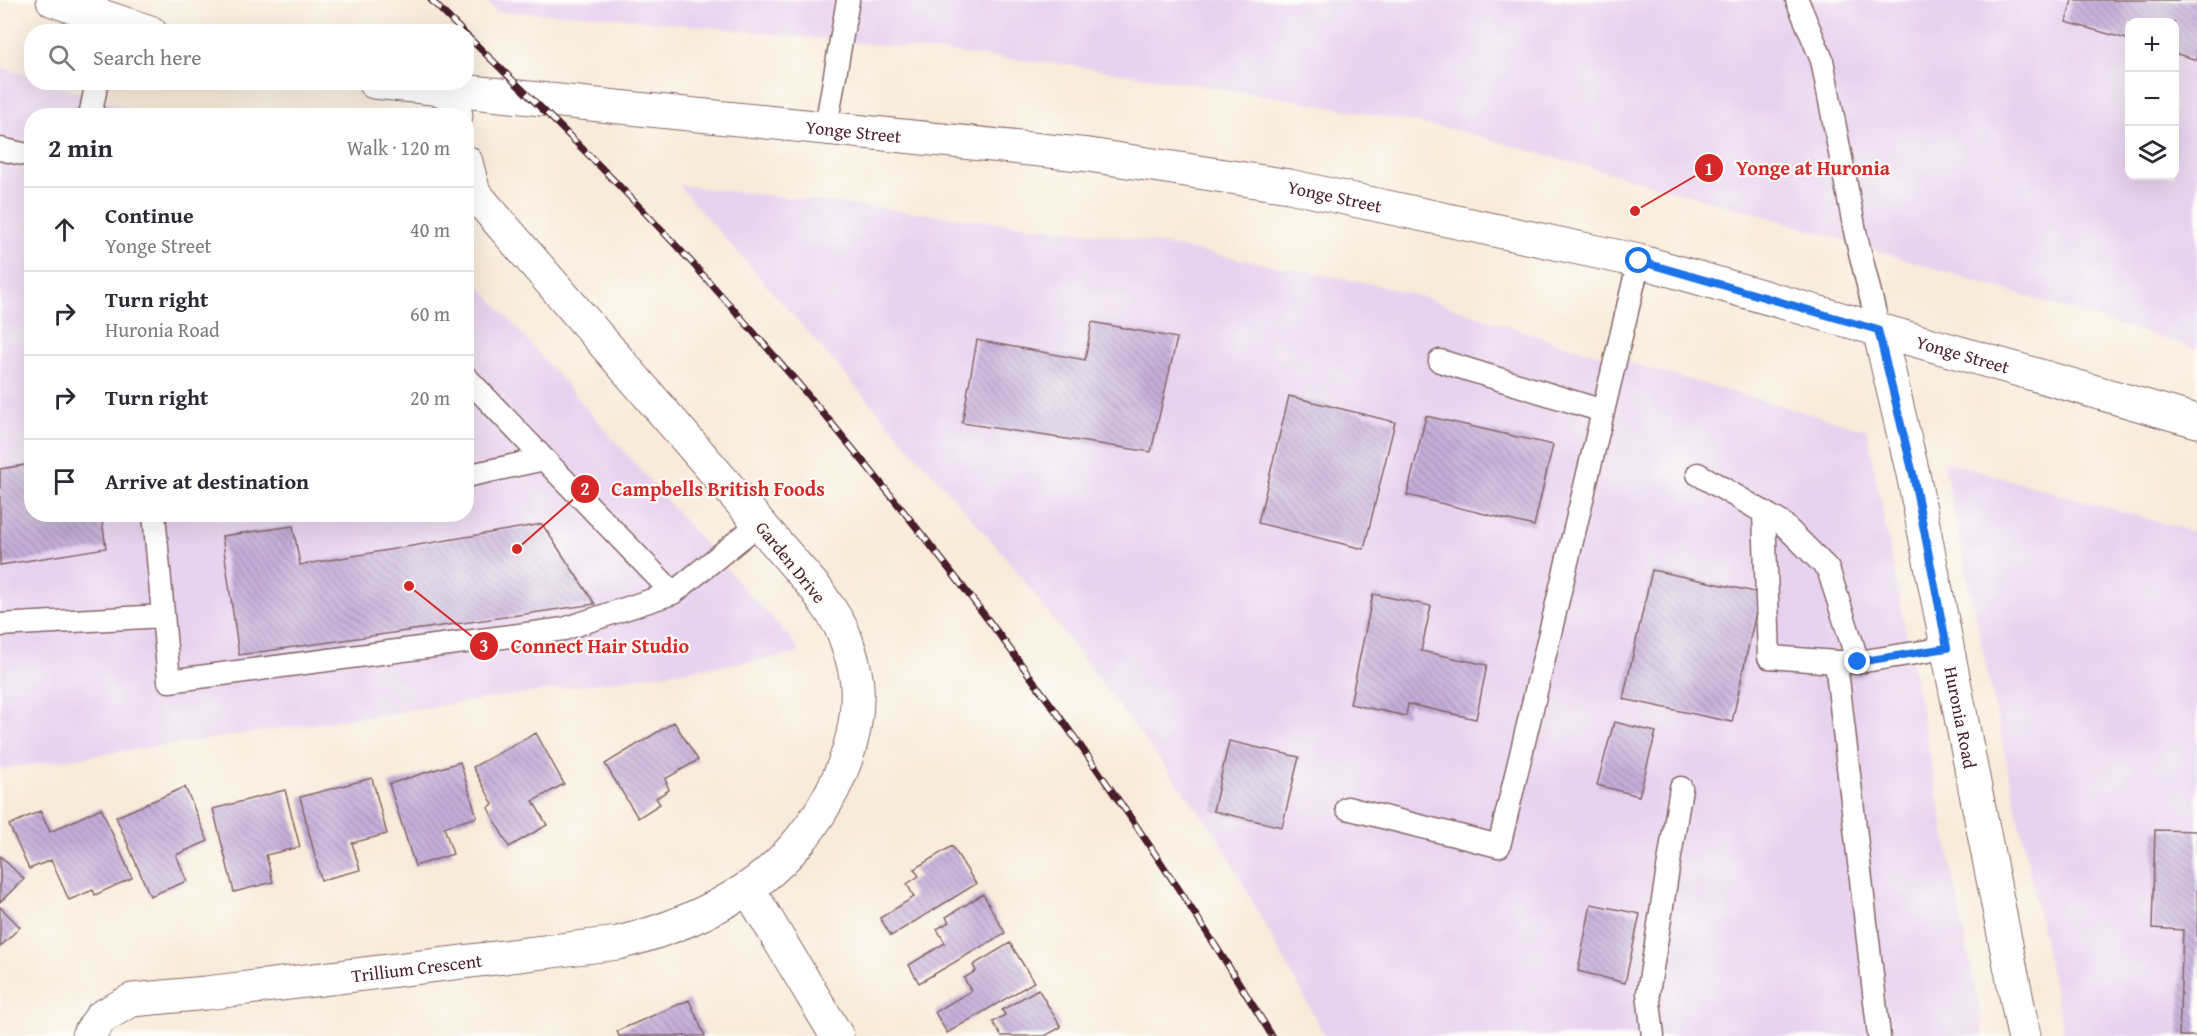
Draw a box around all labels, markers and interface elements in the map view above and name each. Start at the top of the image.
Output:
map controls [2125,18,2179,180]
button: + [2125,18,2179,72]
search box [24,24,474,90]
icon: search [45,41,78,74]
text: Search here [93,41,202,73]
button: − [2125,72,2179,126]
street label: Yonge Street [804,113,903,149]
button: layers [2125,126,2179,180]
text: 2 min [48,128,113,167]
text: Walk · 120 m [347,133,450,162]
callout: Yonge at Huronia [1694,149,1902,187]
text: Yonge at Huronia [1736,153,1891,182]
text: 1 [1704,155,1714,182]
street label: Yonge Street [1285,173,1385,219]
text: Continue [105,199,194,231]
icon: ahead [48,213,81,246]
text: 40 m [410,215,450,244]
text: Yonge Street [105,231,212,260]
route start [1625,247,1651,273]
text: Turn right [105,283,208,315]
icon: right [48,297,81,330]
text: 60 m [410,299,450,328]
text: Huronia Road [105,315,220,344]
street label: Yonge Street [1913,328,2013,380]
icon: right [48,381,81,414]
text: Turn right [105,381,208,413]
text: 20 m [410,383,450,412]
icon: arrive [48,465,81,498]
text: Arrive at destination [105,465,309,497]
callout: Campbells British Foods [570,470,837,508]
text: Campbells British Foods [611,474,825,503]
text: 2 [580,475,590,502]
street label: Garden Drive [749,515,833,609]
callout: Connect Hair Studio [469,627,701,665]
text: Connect Hair Studio [511,631,690,660]
text: 3 [479,632,489,659]
route end [1844,648,1870,674]
street label: Huronia Road [1938,664,1984,771]
street label: Trillium Crescent [350,946,484,989]

